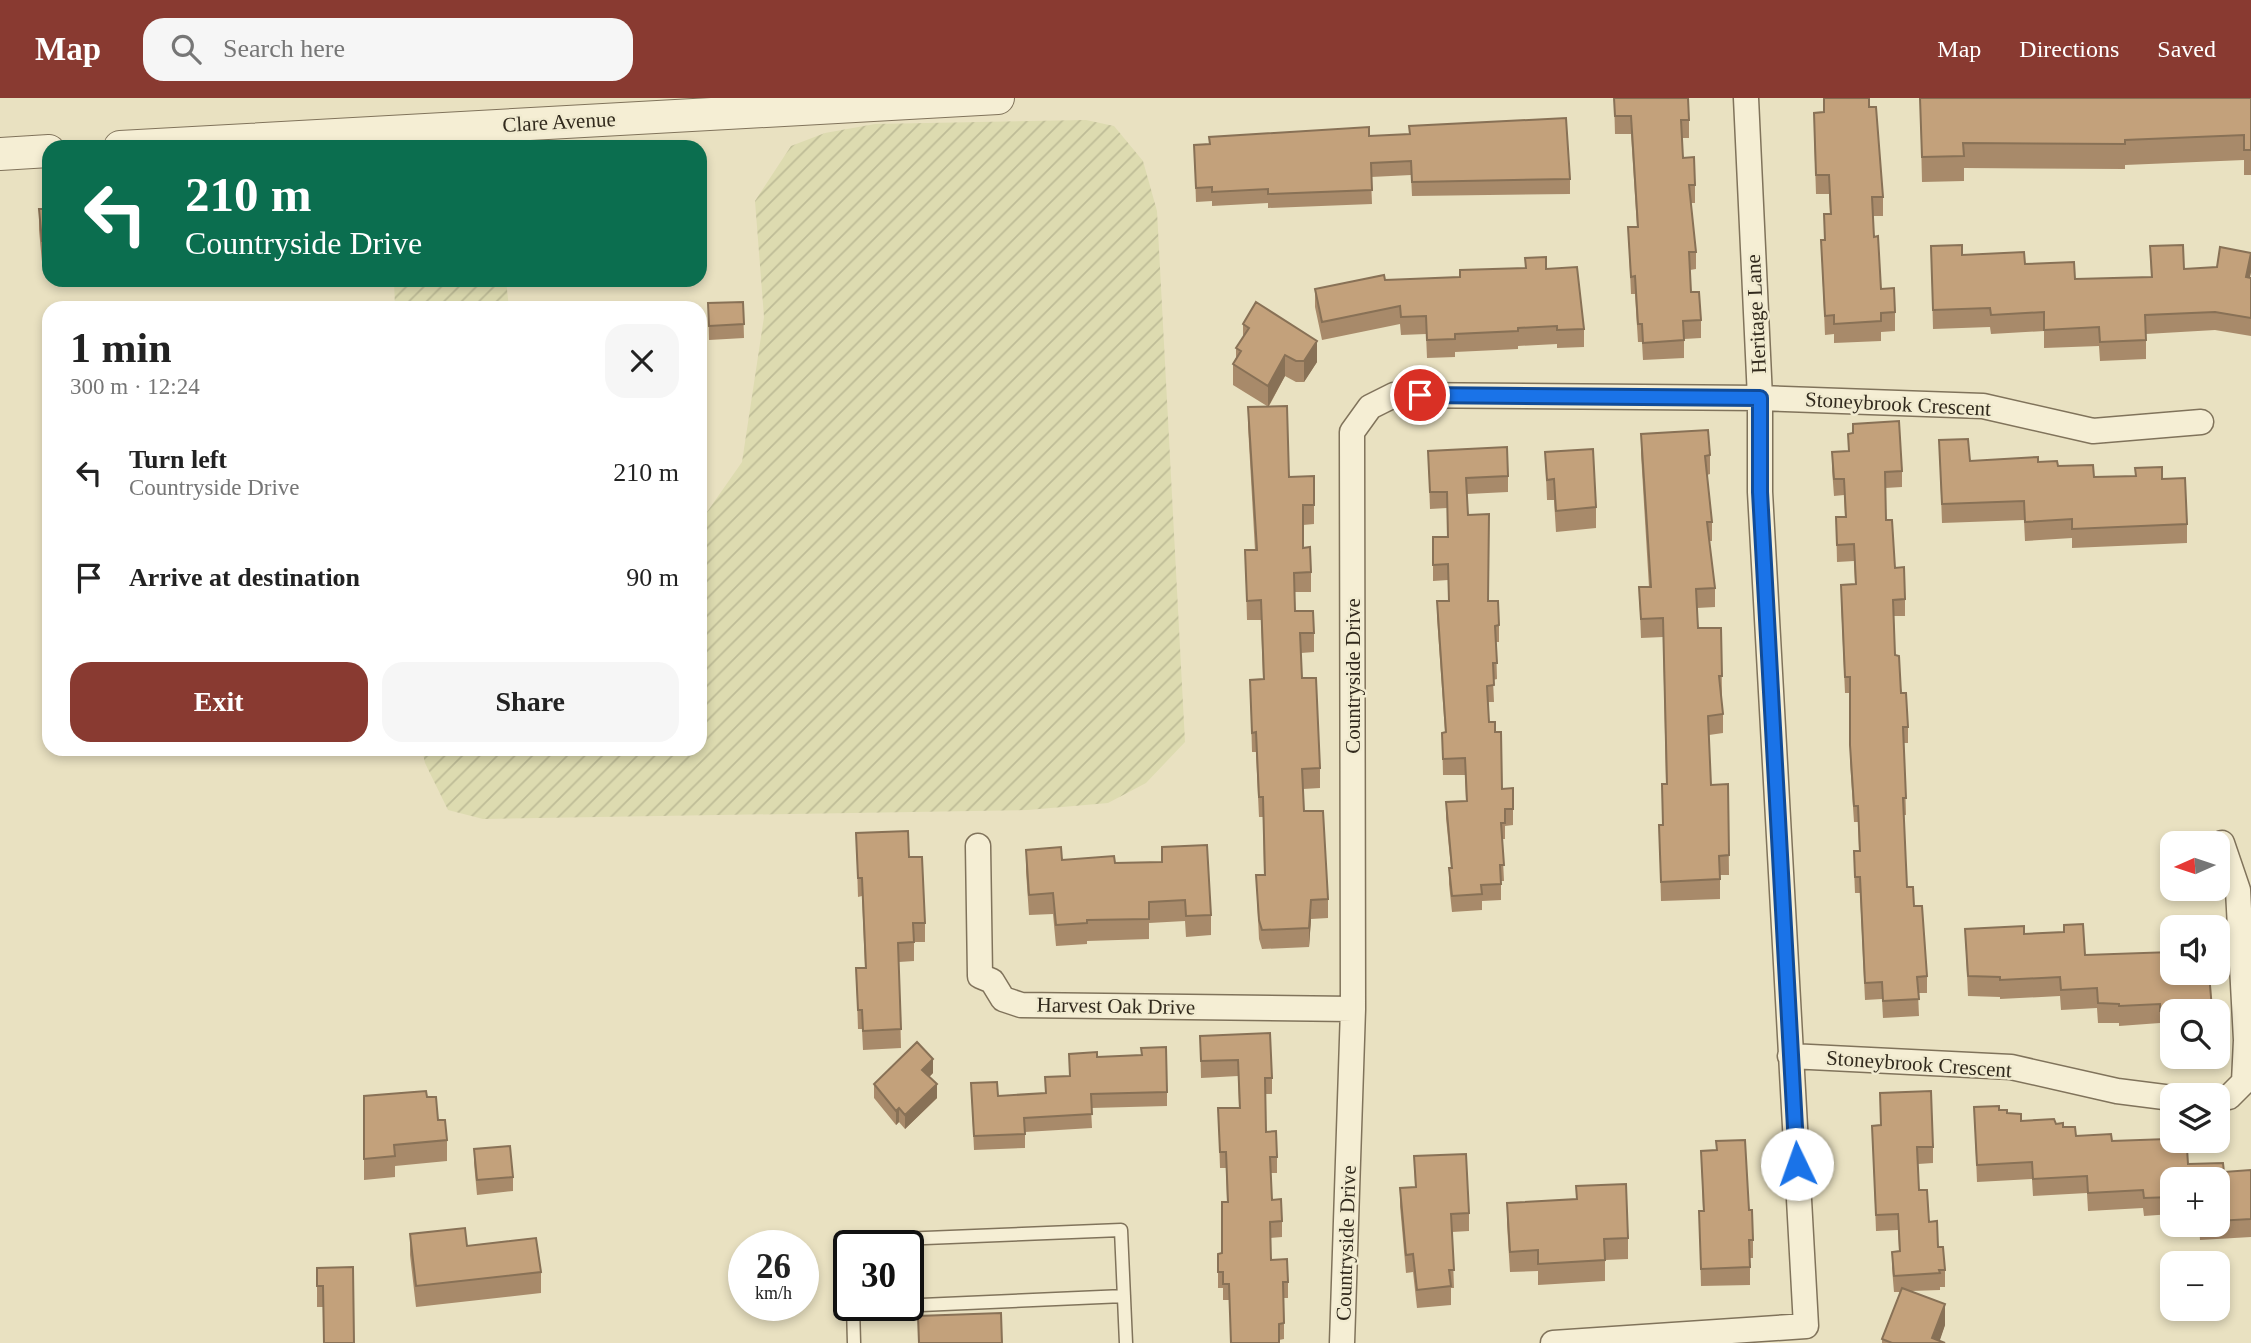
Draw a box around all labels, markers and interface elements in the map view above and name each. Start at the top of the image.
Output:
search box [143,18,633,81]
icon: search [167,30,205,68]
text: Map [35,31,101,67]
text: Search here [223,34,345,63]
text: Map [1937,36,1981,62]
text: Directions [2019,36,2119,62]
text: Saved [2157,36,2216,62]
street label: Clare Avenue [502,107,616,137]
text: 210 m [185,167,312,222]
icon: left [70,168,161,259]
text: Countryside Drive [185,225,422,261]
street label: Heritage Lane [1741,254,1771,374]
button: close [605,324,679,398]
text: 1 min [70,325,172,371]
pin [1390,365,1450,425]
text: 300 m · 12:24 [70,374,200,399]
icon: arrive [1401,376,1439,414]
street label: Stoneybrook Crescent [1804,387,1992,421]
text: Turn left [129,445,227,474]
icon: left [70,454,108,492]
text: 210 m [613,458,679,487]
text: Countryside Drive [129,475,300,500]
icon: arrive [70,559,108,597]
text: Arrive at destination [129,563,360,592]
text: 90 m [626,563,679,592]
street label: Countryside Drive [1341,598,1365,754]
button: Exit [70,662,368,742]
button: Share [382,662,679,742]
north arrow [2160,831,2230,901]
map controls [2160,831,2230,1321]
button: sound [2160,915,2230,985]
street label: Harvest Oak Drive [1036,993,1196,1019]
button: search [2160,999,2230,1069]
street label: Stoneybrook Crescent [1825,1046,2013,1082]
button: layers [2160,1083,2230,1153]
position arrow [1760,1127,1834,1201]
street label: Countryside Drive [1331,1165,1361,1321]
button: + [2160,1167,2230,1237]
speed limit sign: 30 [833,1230,924,1321]
text: 26 [756,1247,791,1286]
button: − [2160,1251,2230,1321]
text: km/h [755,1283,792,1303]

